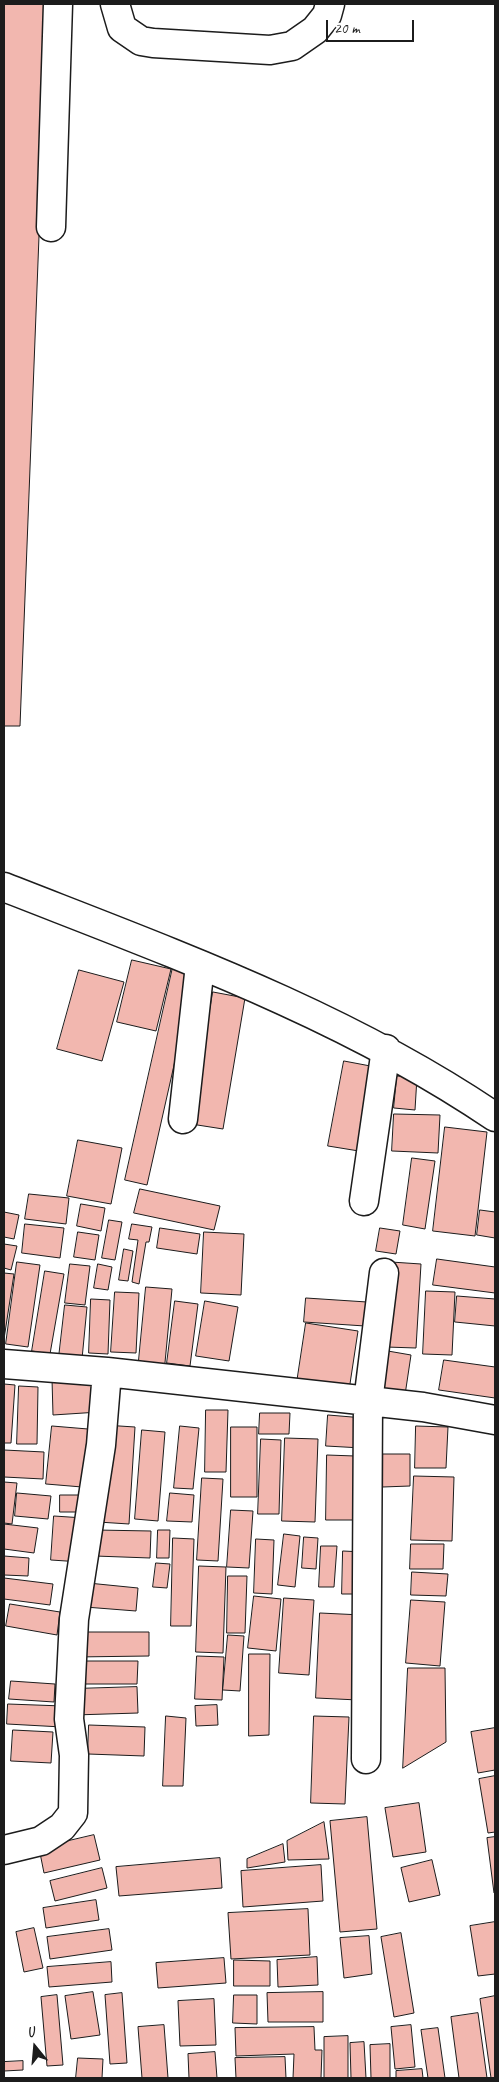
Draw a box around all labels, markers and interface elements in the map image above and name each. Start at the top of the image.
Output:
scale bar [329,10,416,42]
text: 20 m [334,19,360,38]
north arrow [10,2022,60,2072]
text: U [25,2023,36,2041]

